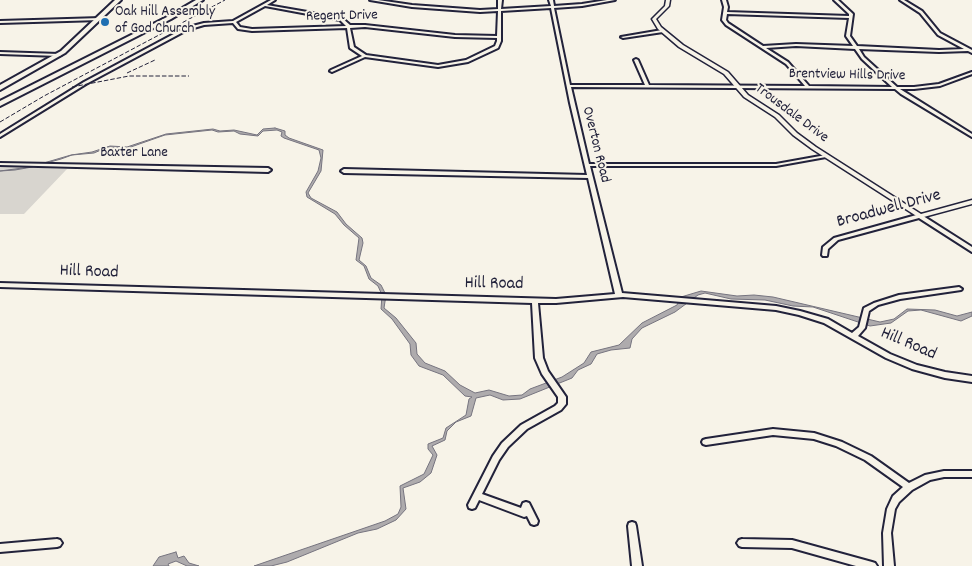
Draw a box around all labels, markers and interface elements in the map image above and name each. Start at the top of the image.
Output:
place label: Oak Hill Assembly of God Church [115,4,215,39]
street label: Regent Drive [306,7,378,27]
marker: Oak Hill Assembly of God Church [99,16,111,28]
street label: Brentview Hills Drive [789,66,905,86]
street label: Trousdale Drive [751,80,831,148]
street label: Overton Road [577,105,613,185]
street label: Baxter Lane [100,145,168,163]
street label: Broadwell Drive [835,186,943,234]
street label: Hill Road [59,261,119,285]
street label: Hill Road [464,274,524,296]
street label: Hill Road [877,324,939,366]

